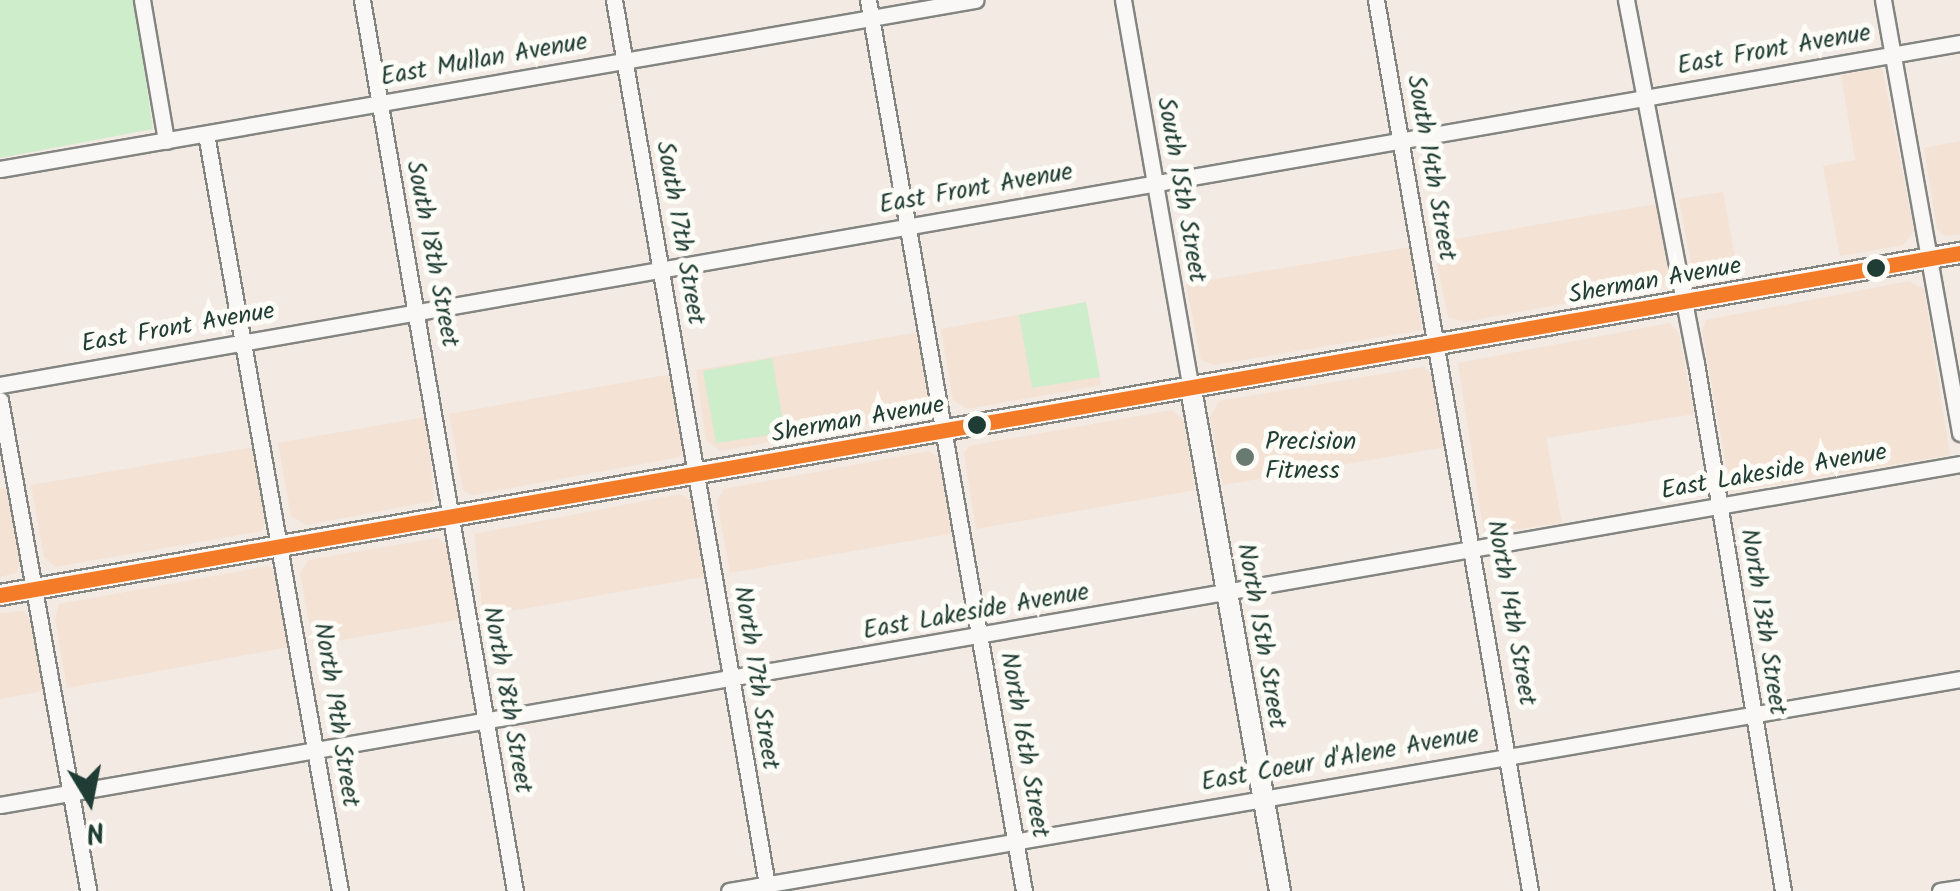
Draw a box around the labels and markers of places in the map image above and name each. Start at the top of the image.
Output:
unlabelled marker [1866,258,1886,278]
unlabelled marker [967,415,987,435]
place label: Precision Fitness [1265,428,1356,487]
marker: Precision Fitness [1234,446,1256,468]

